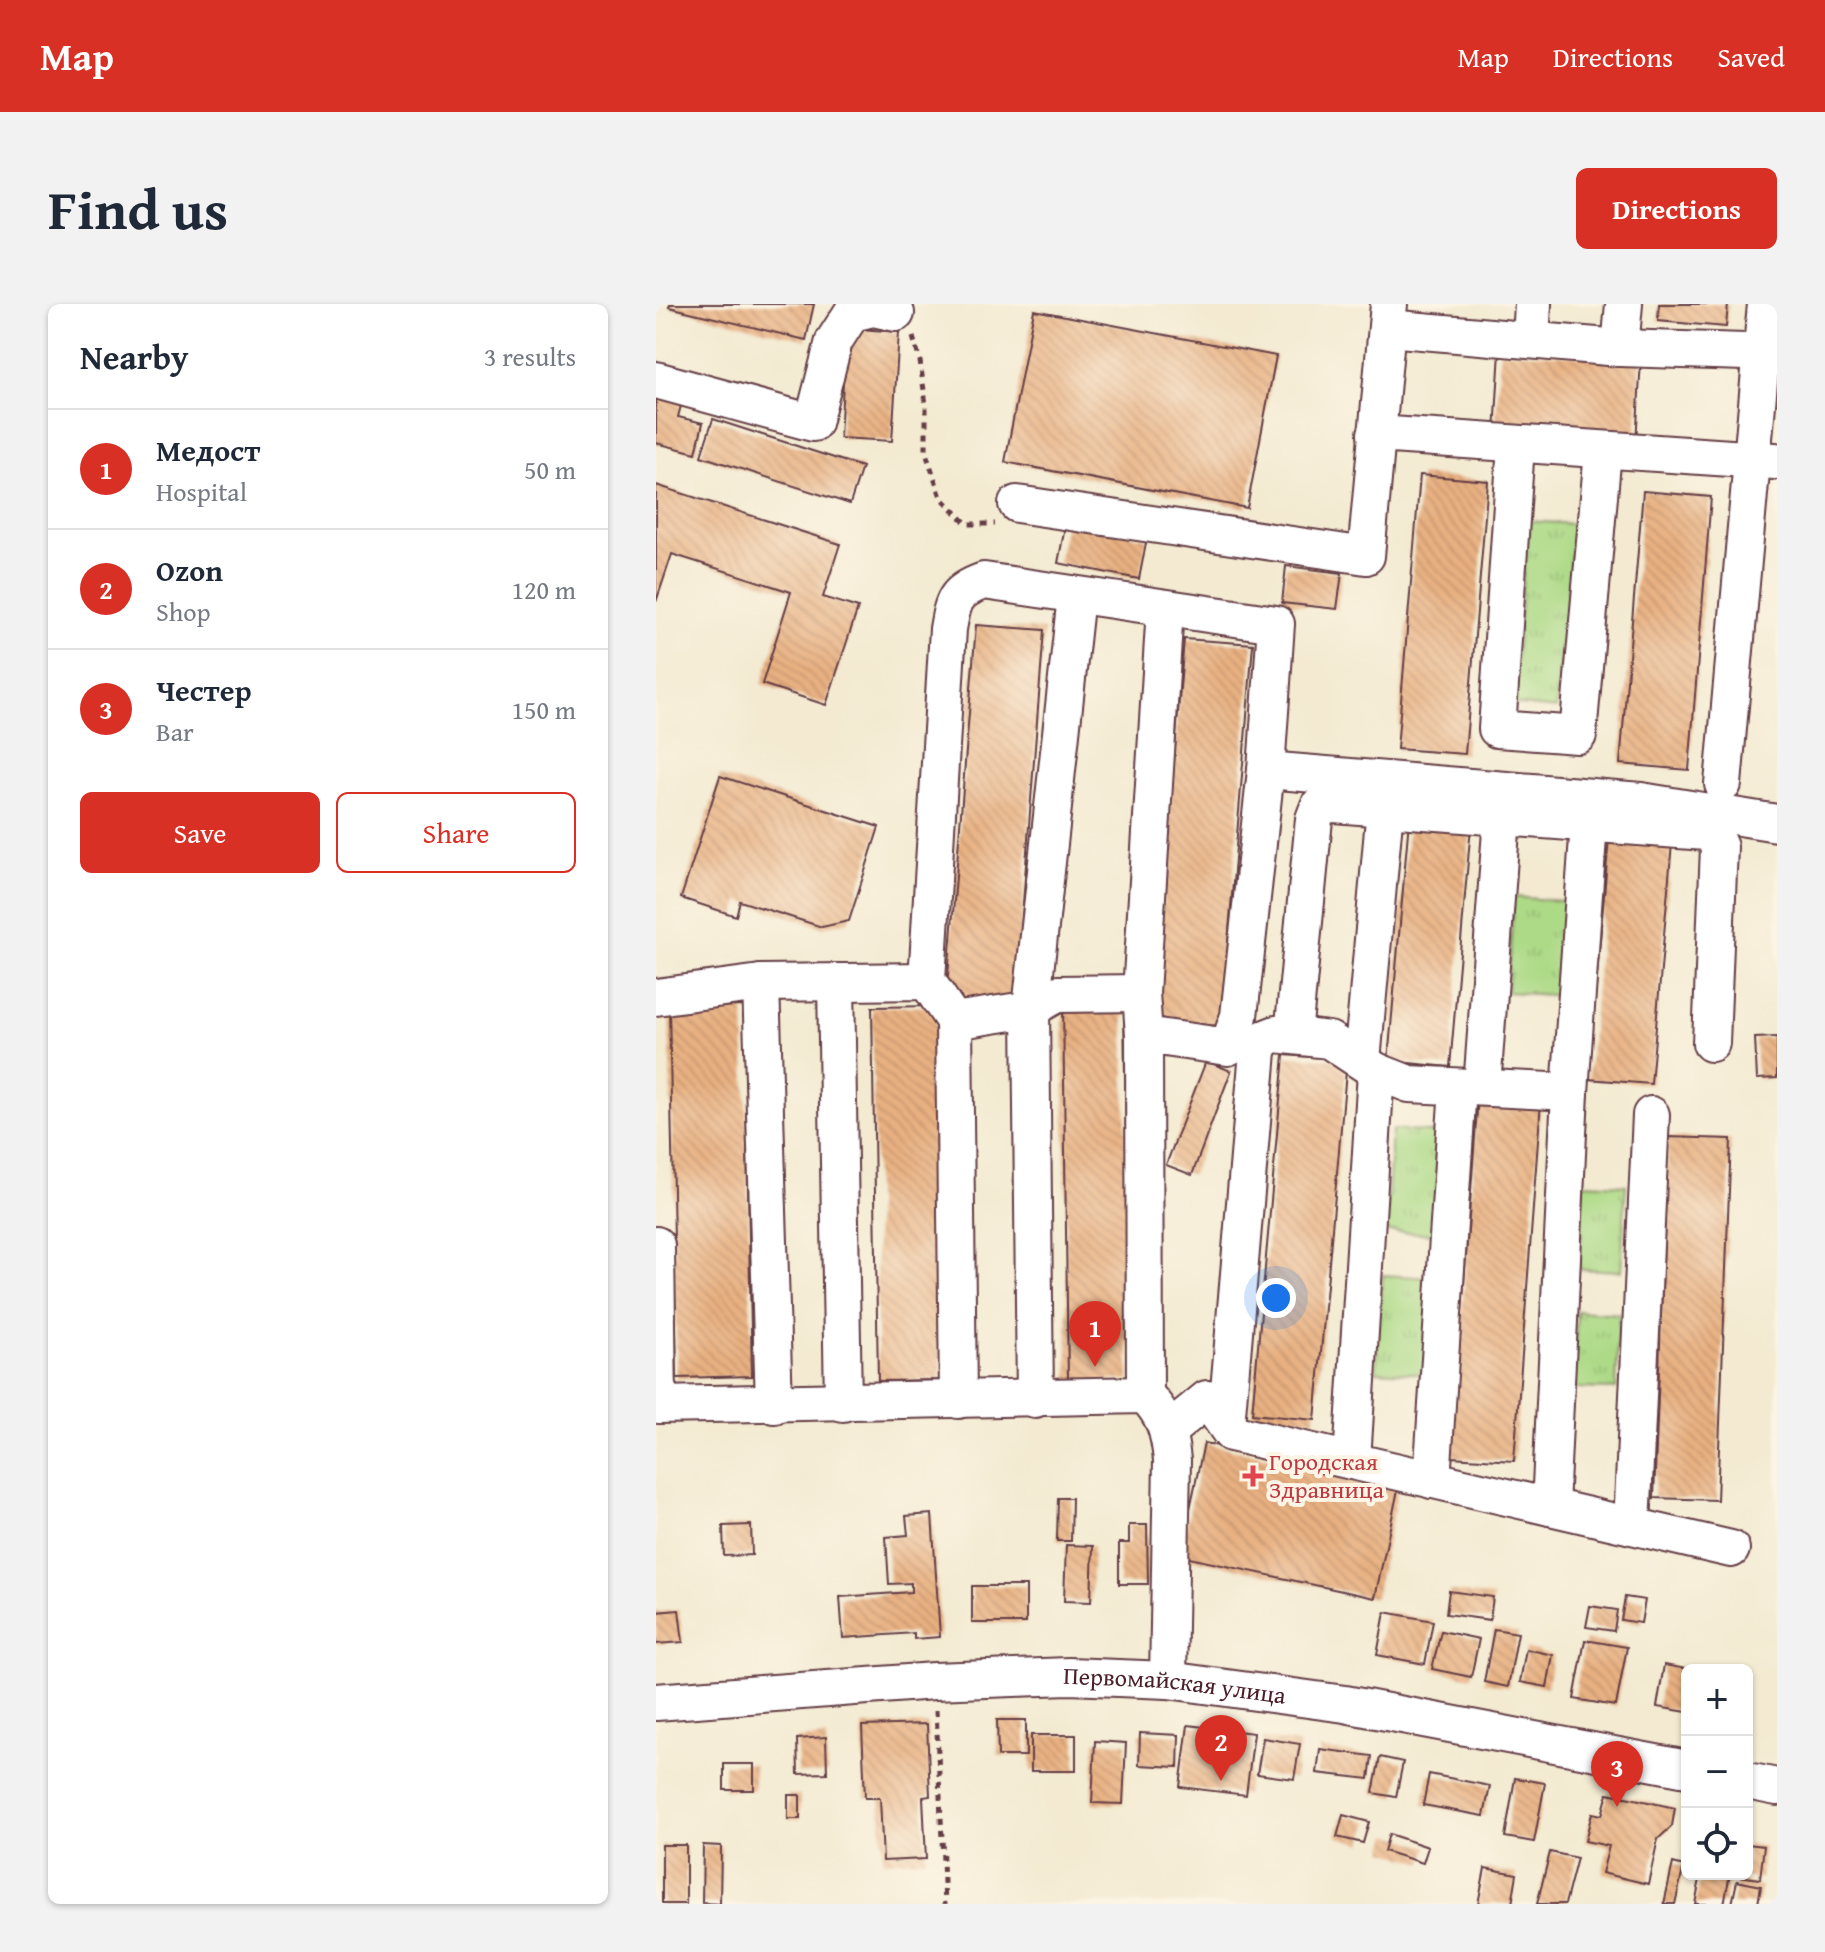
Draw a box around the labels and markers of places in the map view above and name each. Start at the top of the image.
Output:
pin: 1 [1069,1301,1121,1367]
place label: Городская Здравница [1269,1444,1384,1507]
marker: Городская Здравница [1244,1467,1262,1485]
pin: 2 [1195,1715,1247,1781]
pin: 3 [1591,1741,1643,1807]

